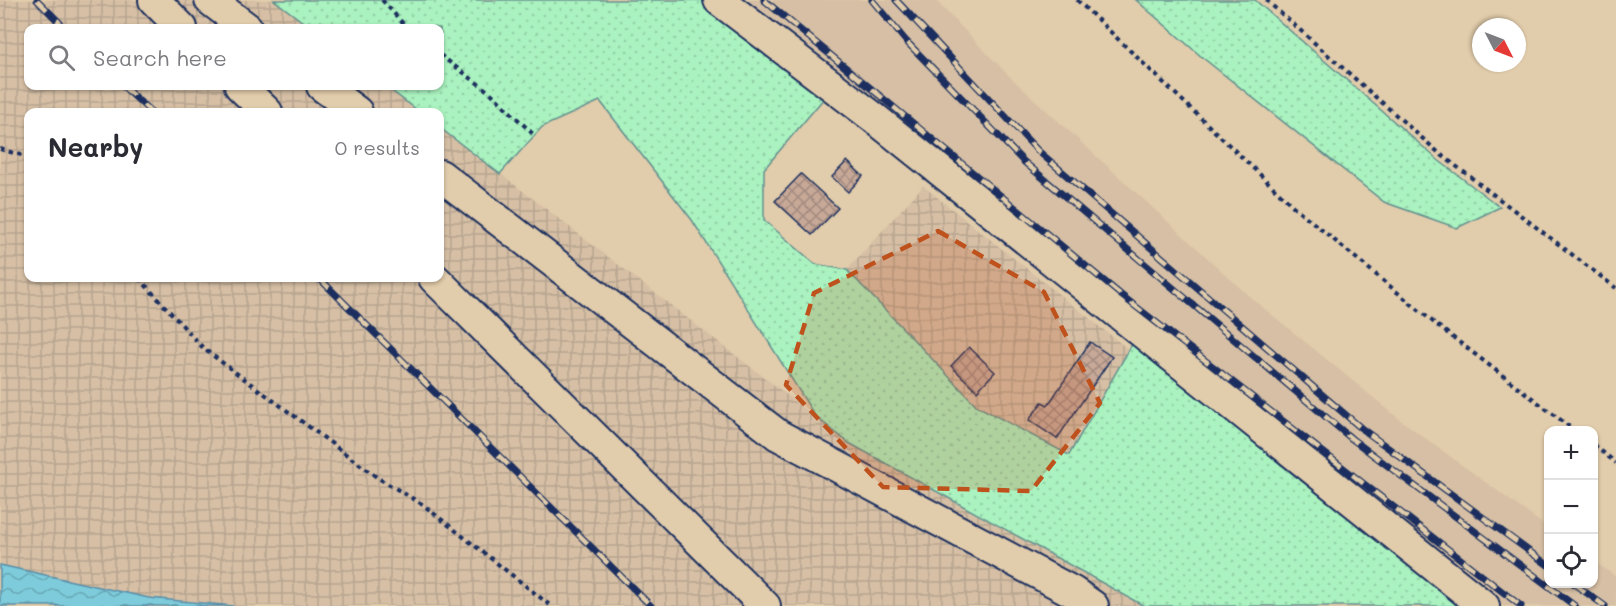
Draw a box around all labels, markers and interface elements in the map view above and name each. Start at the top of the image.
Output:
north arrow [1472,18,1526,72]
search box [24,24,444,90]
icon: search [45,41,78,74]
text: Search here [93,43,227,72]
text: Nearby [48,130,143,164]
text: 0 results [335,134,420,160]
map controls [1544,426,1598,588]
button: + [1544,426,1598,480]
button: − [1544,480,1598,534]
button: locate [1544,534,1598,588]

